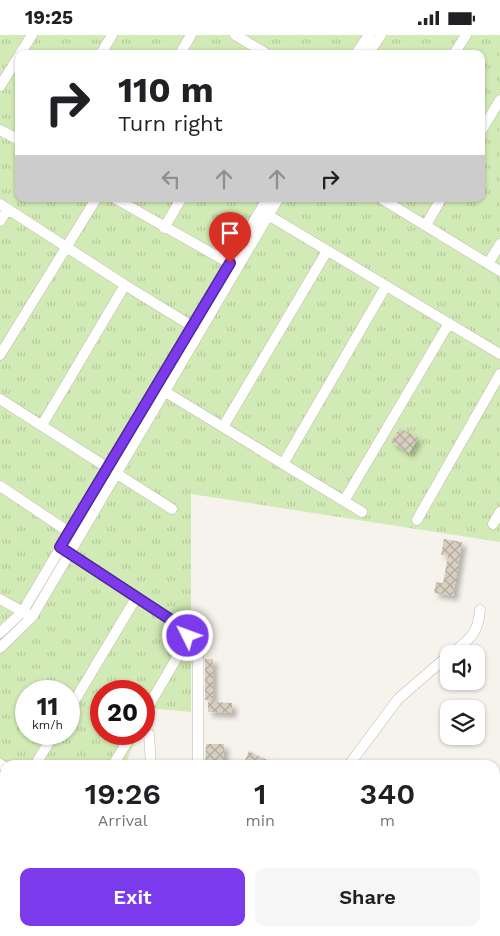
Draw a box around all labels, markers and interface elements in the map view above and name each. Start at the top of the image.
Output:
text: 19:25 [25,6,73,29]
text: 110 m [118,69,214,111]
icon: right [35,70,100,135]
text: Turn right [118,111,223,136]
icon: left [157,165,185,193]
icon: ahead [210,165,238,193]
icon: ahead [263,165,291,193]
icon: right [316,165,344,193]
pin [209,212,251,263]
icon: arrive [216,219,244,247]
position arrow [161,609,213,661]
map controls [440,645,485,745]
button: sound [440,645,485,690]
speed limit sign: 20 [90,680,155,745]
text: 11 [37,692,58,721]
button: layers [440,700,485,745]
text: km/h [32,718,63,732]
text: 19:26 [85,776,161,811]
text: 1 [254,776,266,811]
text: 340 [360,776,415,811]
text: Arrival [98,811,148,830]
text: min [245,811,275,830]
text: m [380,811,395,830]
button: Exit [20,868,245,926]
button: Share [255,868,480,926]

